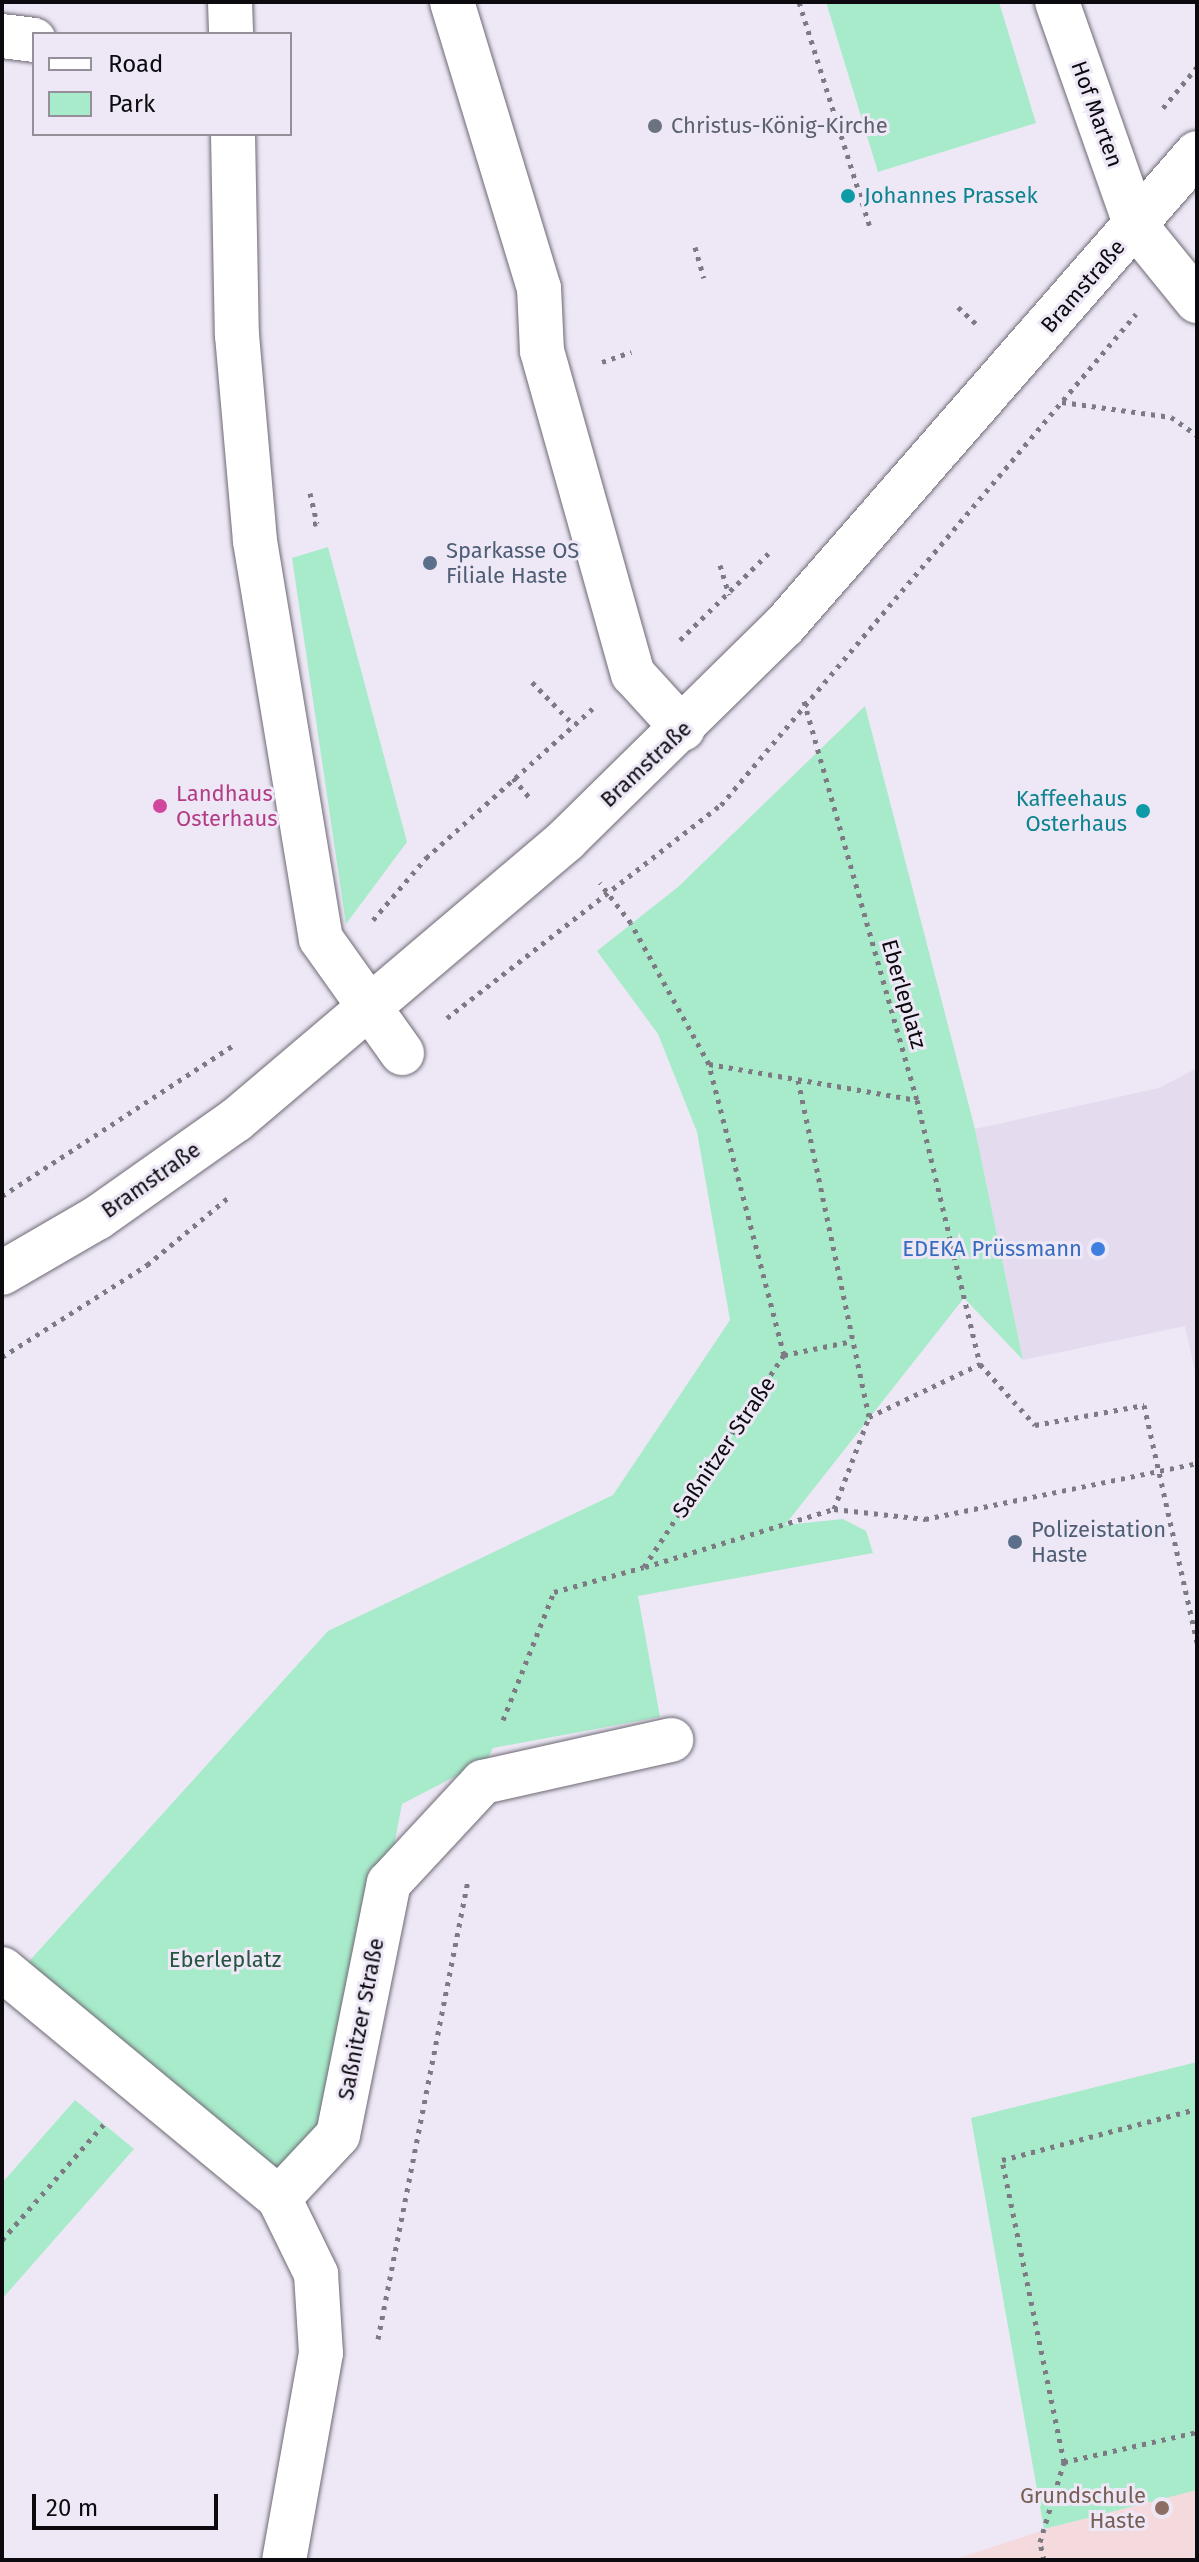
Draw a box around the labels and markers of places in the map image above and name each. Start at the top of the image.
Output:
place label: Christus-König-Kirche [671,113,888,139]
marker: Christus-König-Kirche [646,117,664,135]
place label: Johannes Prassek [864,183,1038,209]
marker: Johannes Prassek [839,187,857,205]
place label: Sparkasse OS Filiale Haste [446,537,579,588]
marker: Sparkasse OS Filiale Haste [421,554,439,572]
place label: Landhaus Osterhaus [176,780,278,832]
place label: Kaffeehaus Osterhaus [1016,785,1127,836]
marker: Landhaus Osterhaus [151,797,169,815]
marker: Kaffeehaus Osterhaus [1134,802,1152,820]
place label: EDEKA Prüssmann [902,1236,1082,1262]
marker: EDEKA Prüssmann [1089,1240,1107,1258]
place label: Polizeistation Haste [1031,1516,1166,1568]
marker: Polizeistation Haste [1006,1533,1024,1551]
place label: Grundschule Haste [1020,2482,1146,2534]
marker: Grundschule Haste [1153,2499,1171,2517]

